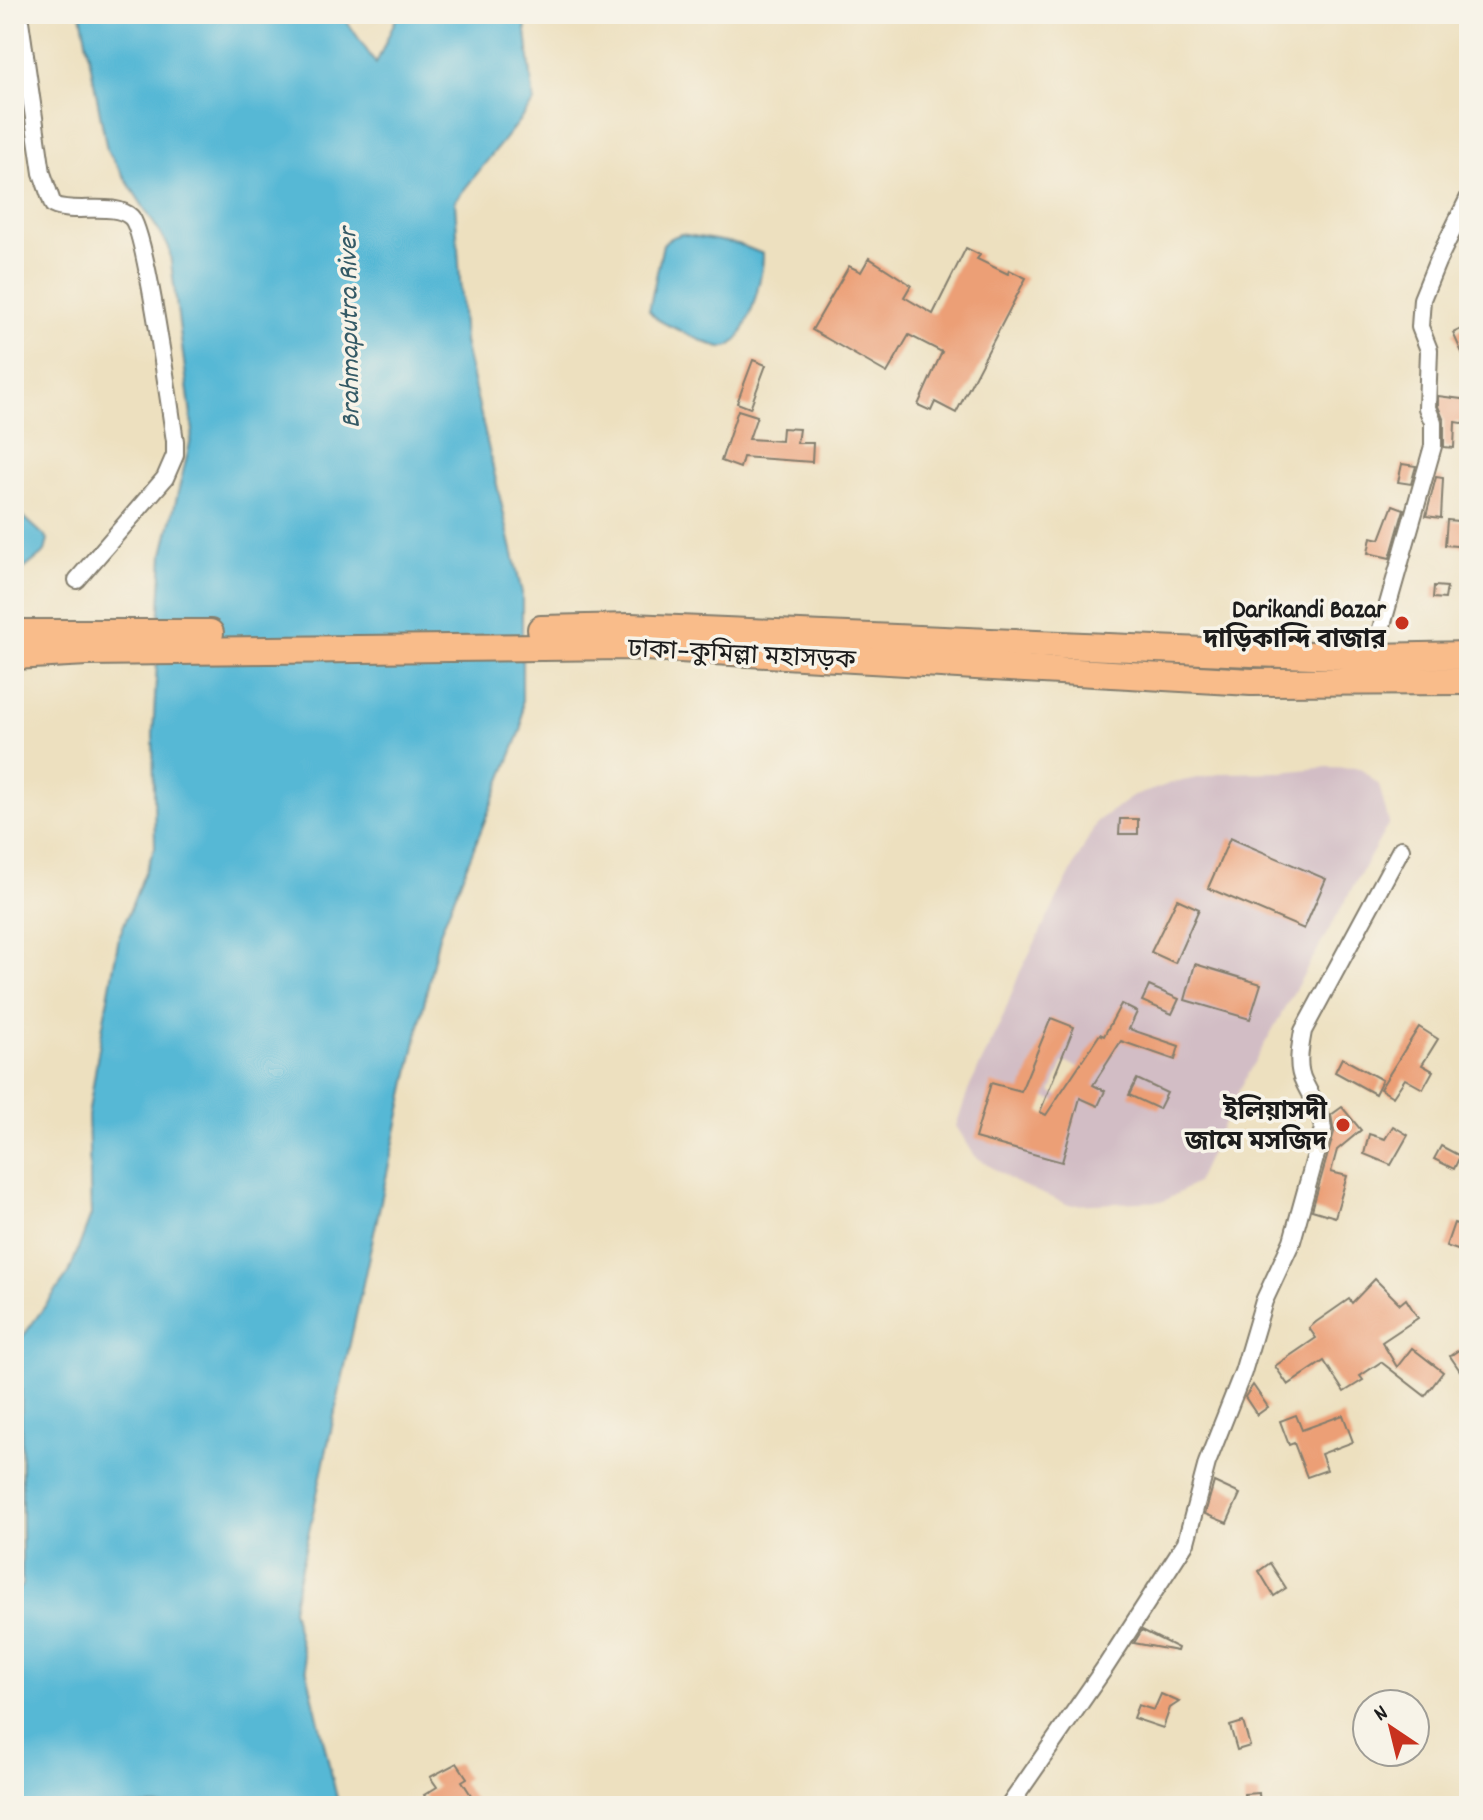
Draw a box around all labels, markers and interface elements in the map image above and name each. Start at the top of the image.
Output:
water label: Brahmaputra River [330,224,374,428]
place label: Darikandi Bazar দাড়িকান্দি বাজার [1203,593,1386,660]
marker: Darikandi Bazar দাড়িকান্দি বাজার [1393,614,1411,632]
street label: ঢাকা–কুমিল্লা মহাসড়ক [626,632,858,681]
place label: ইলিয়াসদী জামে মসজিদ [1184,1094,1328,1162]
marker: ইলিয়াসদী জামে মসজিদ [1334,1116,1352,1134]
north arrow [1351,1688,1431,1768]
text: N [1368,1699,1395,1730]

